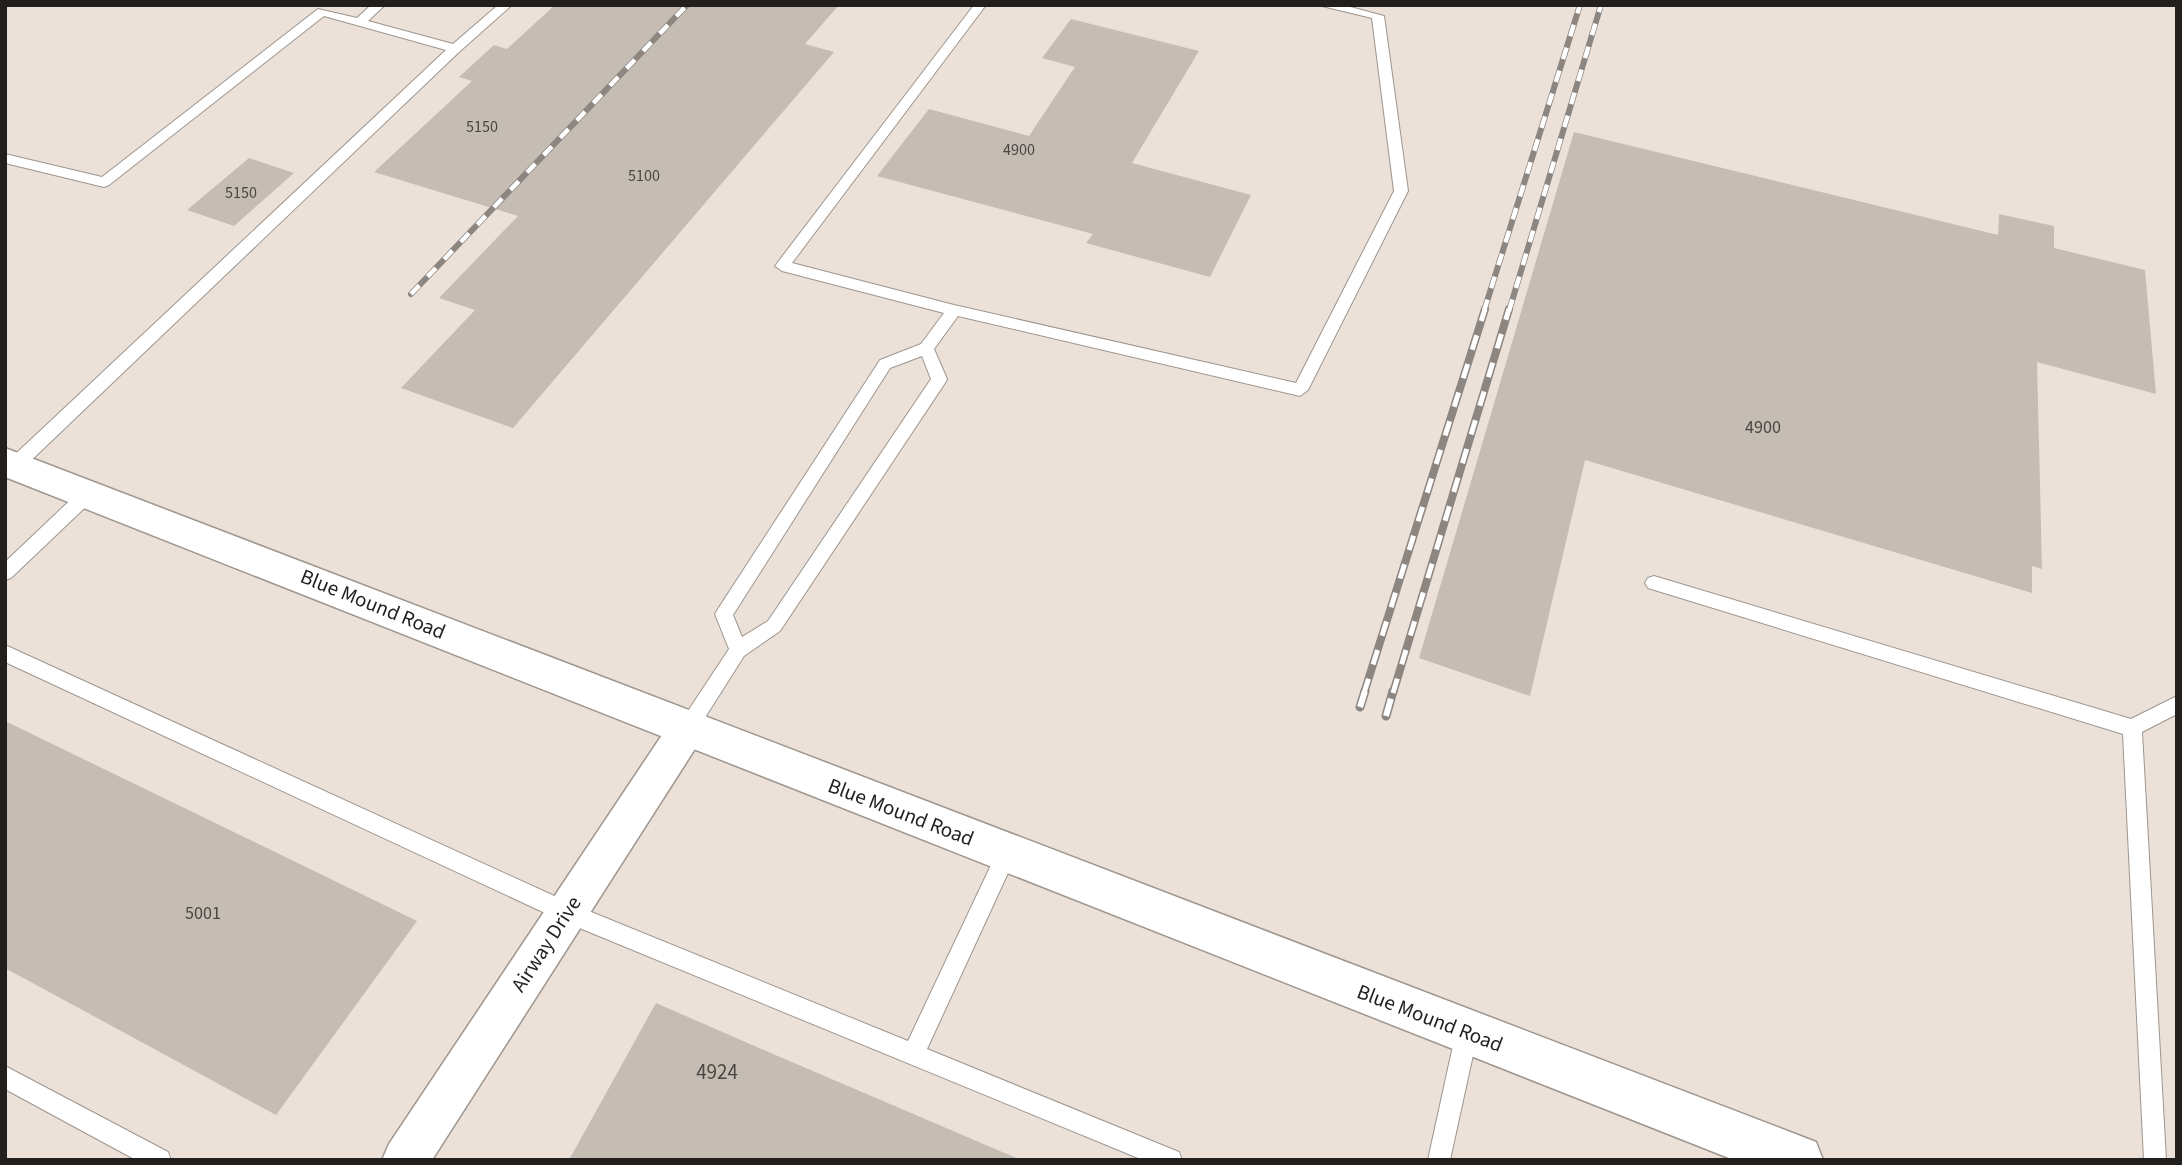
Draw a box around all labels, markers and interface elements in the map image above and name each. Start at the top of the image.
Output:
house number: 5150 [466,116,498,138]
house number: 4900 [1003,139,1035,161]
house number: 5100 [628,165,660,187]
house number: 5150 [225,182,257,204]
house number: 4900 [1745,415,1781,440]
street label: Blue Mound Road [296,561,450,647]
street label: Blue Mound Road [824,770,978,854]
street label: Airway Drive [504,890,588,998]
house number: 5001 [185,901,221,926]
street label: Blue Mound Road [1353,976,1507,1060]
house number: 4924 [696,1057,738,1087]

